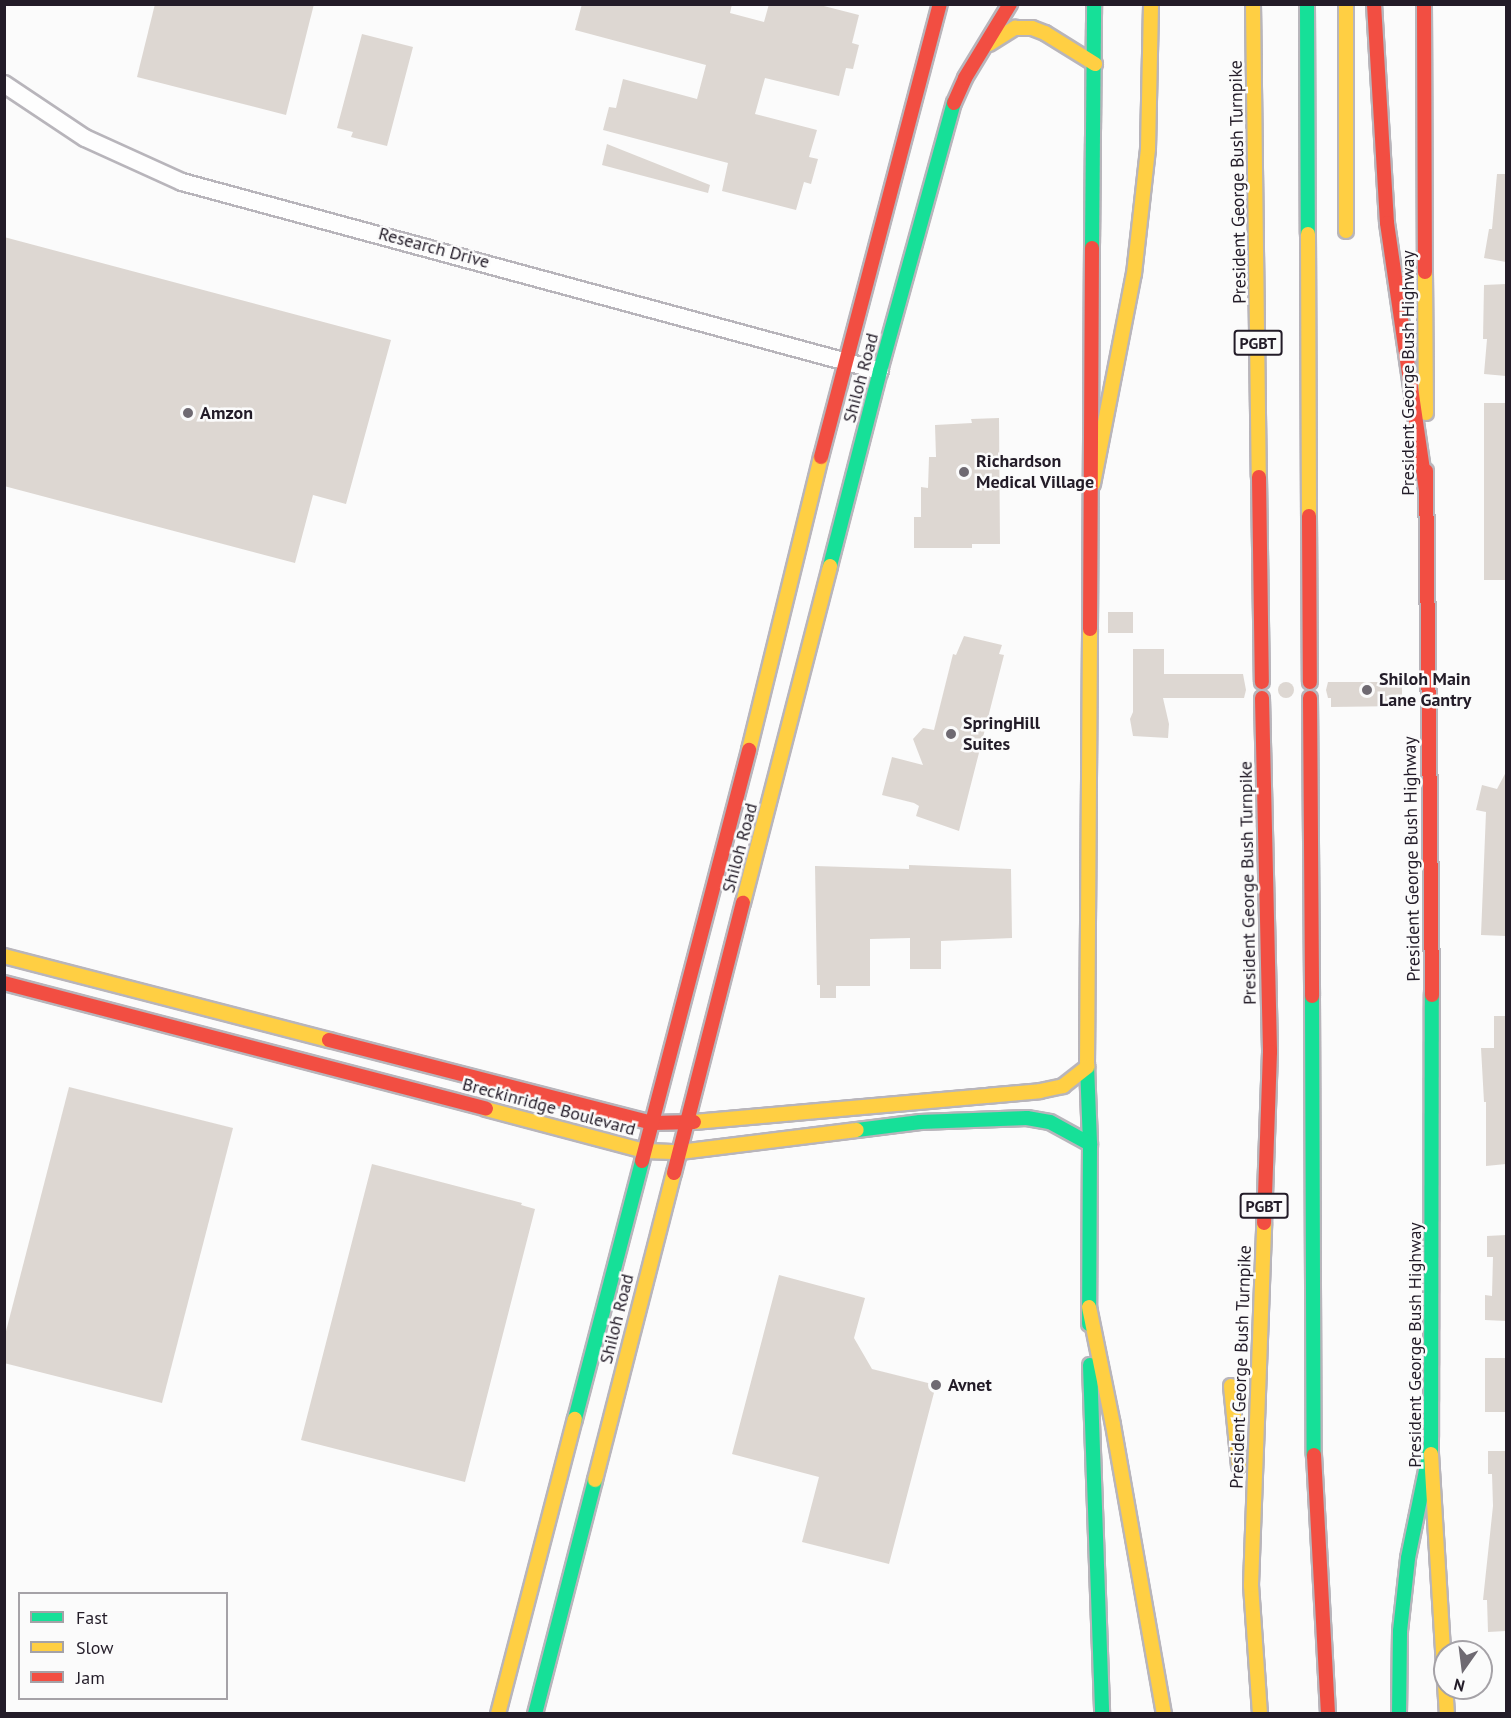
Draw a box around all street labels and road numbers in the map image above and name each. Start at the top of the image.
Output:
street label: President George Bush Turnpike [1225,60,1251,304]
street label: Research Drive [376,223,492,273]
street label: President George Bush Highway [1397,250,1419,496]
road number: PGBT [1232,330,1284,356]
street label: Shiloh Road [839,331,883,425]
street label: President George Bush Highway [1399,736,1425,982]
street label: President George Bush Turnpike [1235,761,1261,1005]
street label: Shiloh Road [718,801,762,895]
street label: Breckinridge Boulevard [460,1073,638,1141]
road number: PGBT [1238,1193,1290,1219]
street label: President George Bush Highway [1404,1222,1426,1468]
street label: President George Bush Turnpike [1226,1245,1256,1489]
street label: Shiloh Road [595,1272,639,1366]

